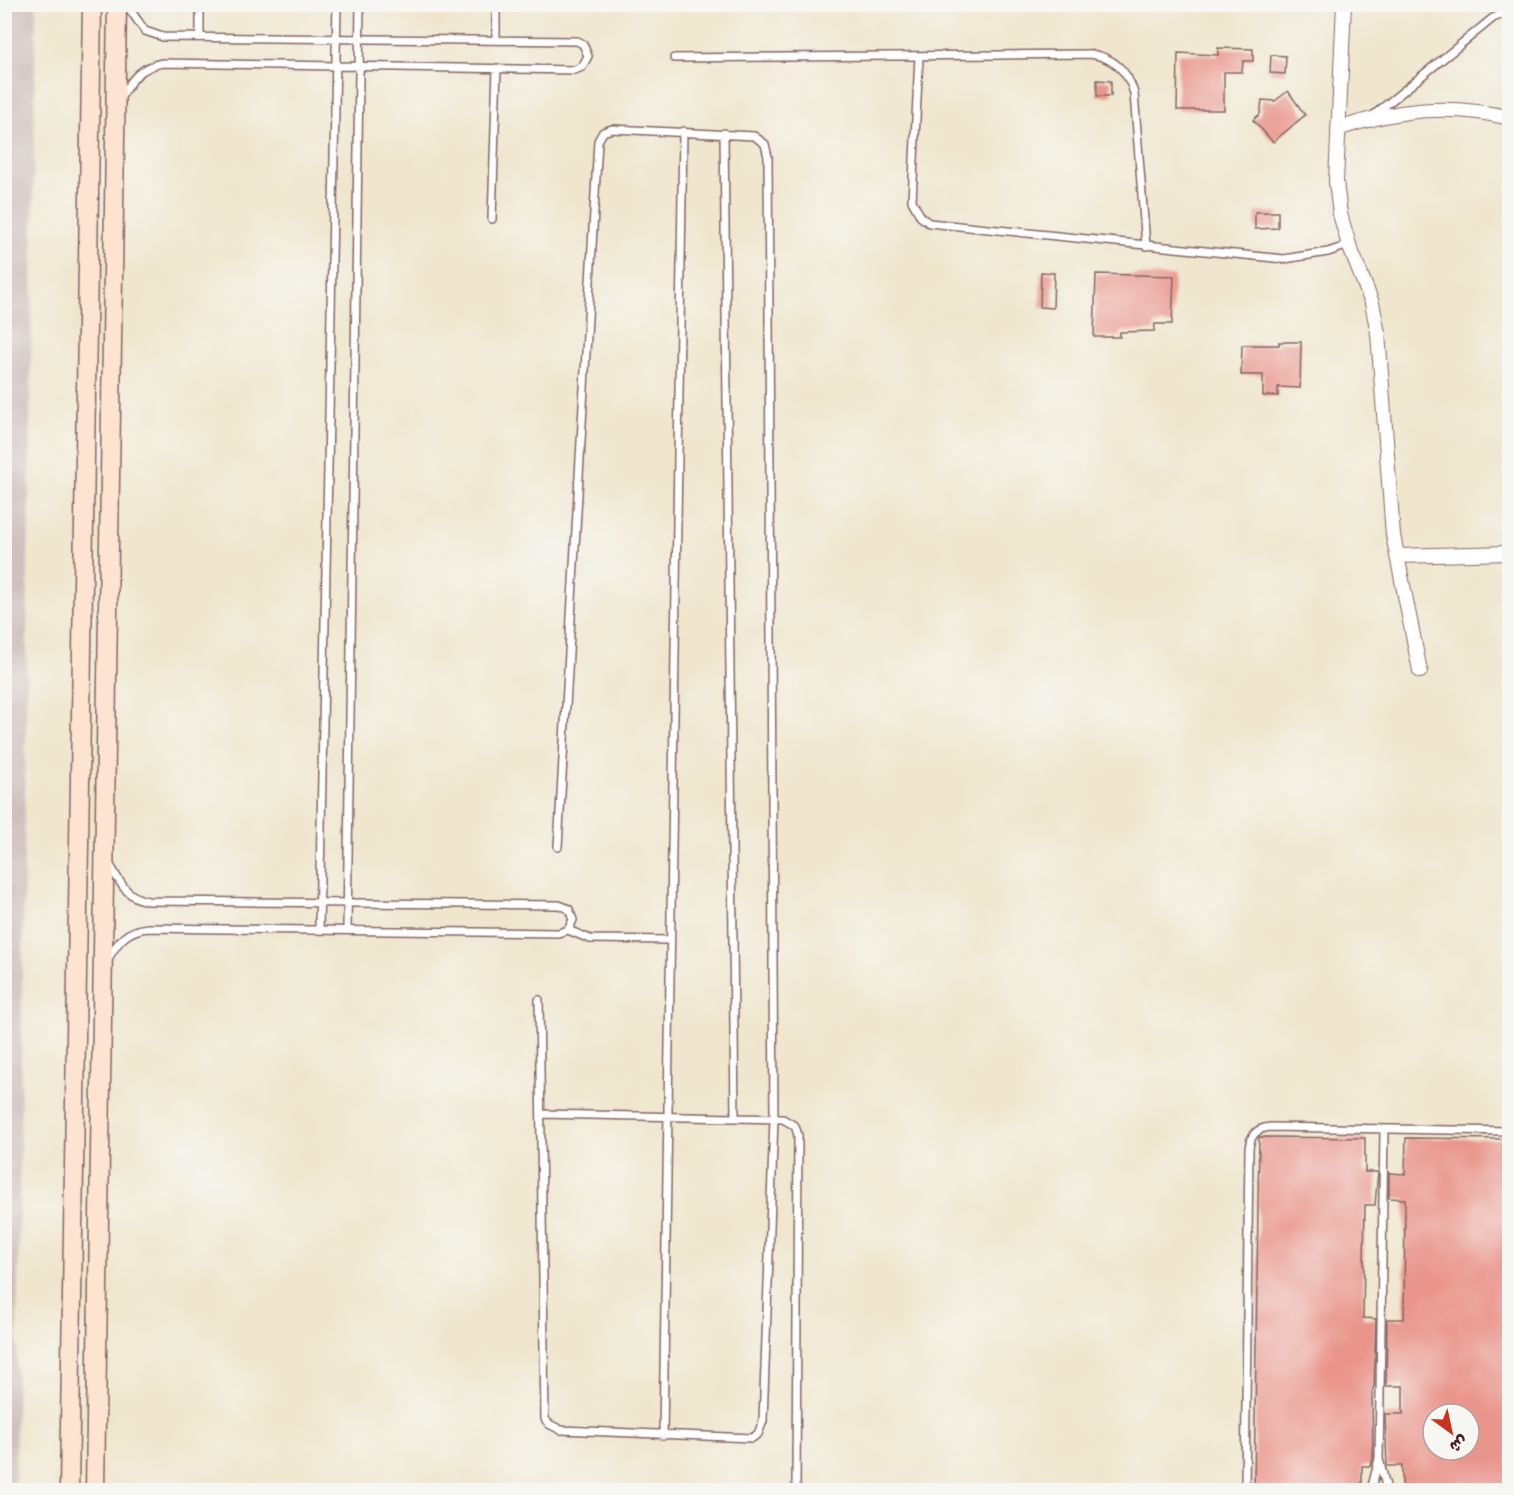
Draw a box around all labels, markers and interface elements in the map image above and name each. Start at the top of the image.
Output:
north arrow [1421,1402,1481,1462]
text: ش [1446,1431,1473,1459]

